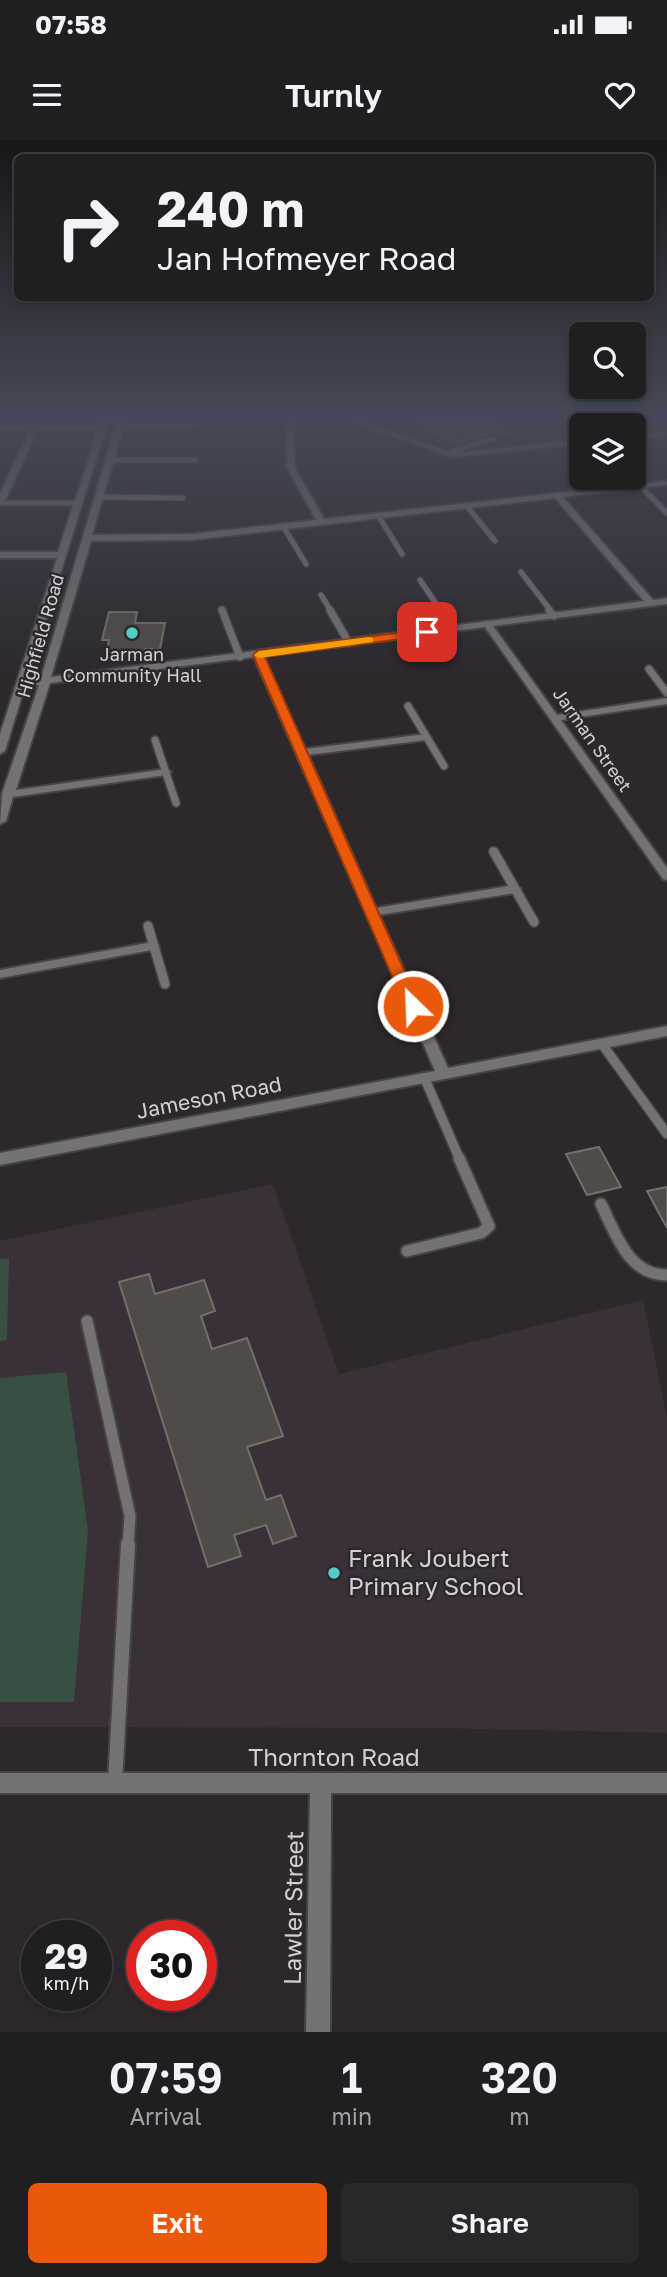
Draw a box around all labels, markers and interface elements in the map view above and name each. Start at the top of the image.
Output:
text: 07:58 [35,9,107,40]
icon: menu [28,76,66,114]
text: Turnly [285,76,382,114]
icon: heart [601,76,639,114]
text: 240 m [157,179,305,238]
icon: right [42,182,133,273]
text: Jan Hofmeyer Road [157,239,456,277]
map controls [569,322,646,490]
button: search [569,322,646,399]
button: layers [569,413,646,490]
street label: Highfield Road [12,571,68,700]
pin [397,602,457,662]
icon: arrive [408,613,446,651]
marker: Jarman Community Hall [124,625,140,641]
place label: Jarman Community Hall [62,643,202,686]
street label: Jarman Street [549,683,637,796]
position arrow [376,969,450,1043]
street label: Jameson Road [134,1070,284,1124]
place label: Frank Joubert Primary School [348,1543,524,1600]
marker: Frank Joubert Primary School [326,1565,342,1581]
street label: Thornton Road [248,1742,420,1771]
street label: Lawler Street [277,1831,308,1985]
speed limit sign: 30 [126,1920,217,2011]
text: 29 [45,1935,88,1977]
text: km/h [44,1972,89,1994]
text: 07:59 [109,2052,223,2102]
text: 1 [341,2052,362,2102]
text: 320 [481,2052,558,2102]
text: Arrival [130,2102,202,2130]
text: min [331,2102,372,2130]
text: m [509,2102,530,2130]
button: Exit [28,2183,327,2263]
button: Share [341,2183,639,2263]

